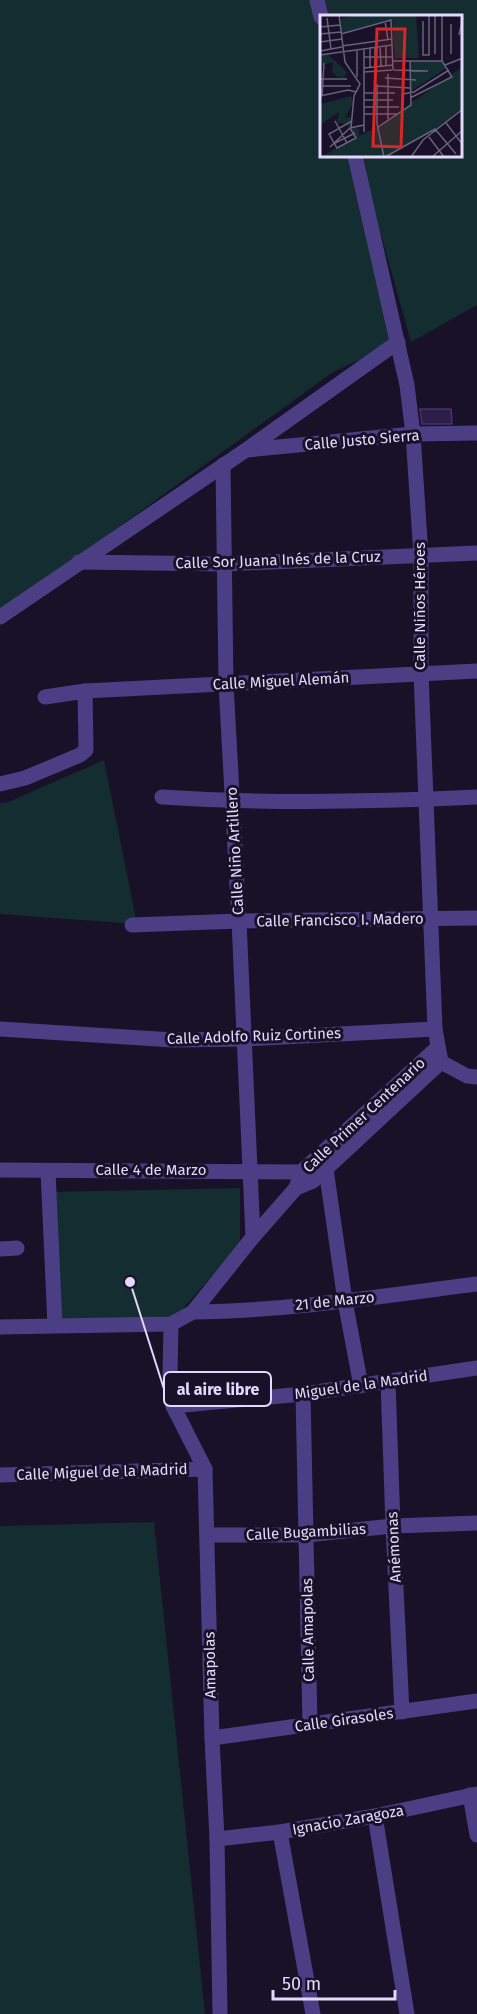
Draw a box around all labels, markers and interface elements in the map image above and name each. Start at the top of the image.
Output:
inset map [320,15,462,158]
street label: Calle Justo Sierra [304,426,420,454]
street label: Calle Niños Héroes [411,542,429,670]
street label: Calle Sor Juana Inés de la Cruz [175,547,381,573]
street label: Calle Miguel Alemán [212,668,350,694]
street label: Calle Niño Artillero [223,787,247,915]
street label: Calle Francisco I. Madero [256,910,424,930]
street label: Calle Adolfo Ruiz Cortines [167,1024,341,1048]
street label: Calle Primer Centenario [299,1054,429,1176]
street label: Calle 4 de Marzo [96,1161,206,1179]
street label: 21 de Marzo [295,1288,375,1314]
street label: Miguel de la Madrid [293,1367,429,1403]
callout: al aire libre [164,1372,271,1406]
text: al aire libre [177,1380,259,1399]
street label: Calle Miguel de la Madrid [16,1460,188,1484]
street label: Anémonas [383,1511,405,1583]
street label: Calle Bugambilias [245,1520,367,1544]
street label: Calle Amapolas [298,1578,318,1682]
street label: Amapolas [200,1632,220,1698]
street label: Calle Girasoles [294,1704,394,1736]
street label: Ignacio Zaragoza [291,1801,405,1839]
scale bar [273,1963,394,2001]
text: 50 m [282,1973,321,1995]

